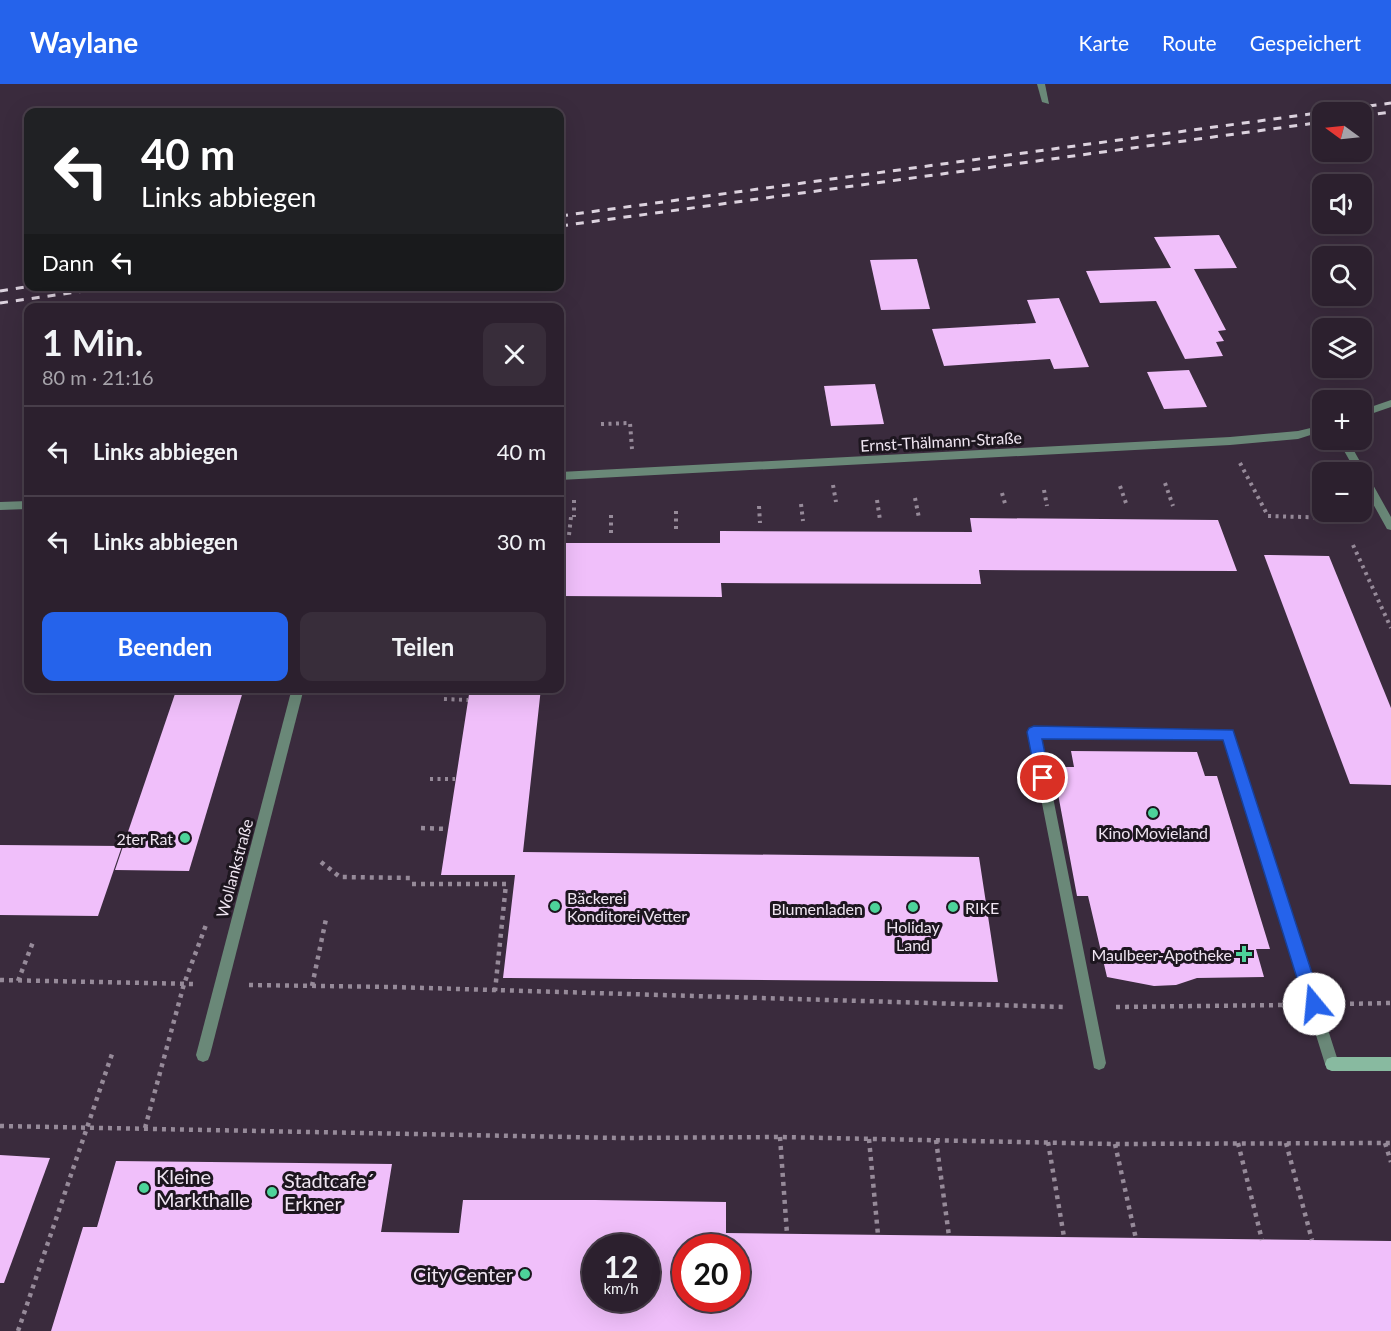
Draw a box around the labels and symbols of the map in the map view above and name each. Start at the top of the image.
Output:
north arrow [1312,102,1372,162]
street label: Ernst-Thälmann-Straße [860,427,1022,455]
pin [1017,752,1068,803]
marker: Kino Movieland [1146,806,1160,820]
street label: Wollankstraße [212,817,256,919]
place label: Kino Movieland [1098,823,1208,842]
place label: 2ter Rat [117,829,173,848]
marker: 2ter Rat [178,831,192,845]
place label: Bäckerei Konditorei Vetter [567,888,687,925]
place label: RIKE [965,898,999,917]
marker: Bäckerei Konditorei Vetter [548,899,562,913]
place label: Blumenladen [772,899,863,918]
marker: Holiday Land [906,900,920,914]
marker: RIKE [946,900,960,914]
marker: Blumenladen [868,901,882,915]
place label: Holiday Land [886,917,941,954]
place label: Maulbeer-Apotheke [1092,945,1232,964]
marker: Maulbeer-Apotheke [1237,947,1251,961]
position arrow [1282,972,1346,1036]
place label: Kleine Markthalle [156,1164,250,1211]
place label: Stadtcafe´ Erkner [284,1168,374,1215]
marker: Kleine Markthalle [137,1181,151,1195]
marker: Stadtcafe´ Erkner [265,1185,279,1199]
speed limit sign: 20 [672,1234,750,1312]
place label: City Center [413,1262,514,1286]
marker: City Center [518,1267,532,1281]

